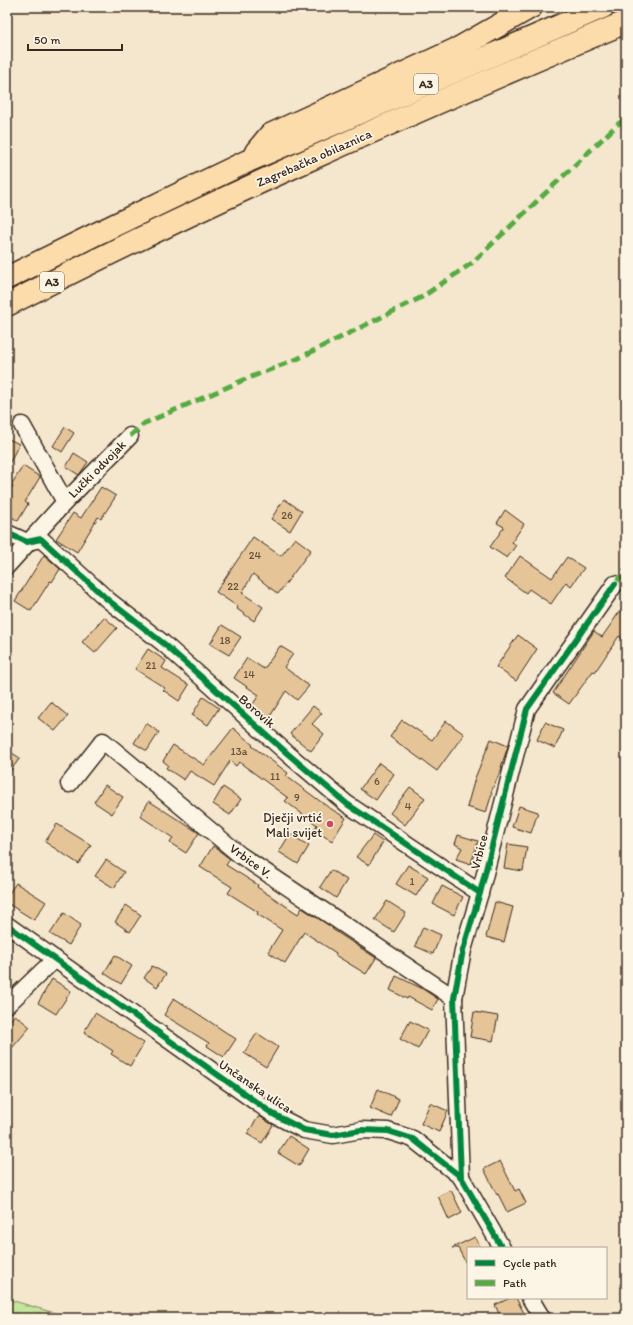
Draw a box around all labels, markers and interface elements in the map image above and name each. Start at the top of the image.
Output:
scale bar [28,26,122,52]
text: 50 m [34,33,60,47]
road number: A3 [414,74,438,94]
street label: Zagrebačka obilaznica [254,126,374,190]
road number: A3 [40,272,64,292]
street label: Lučki odvojak [65,437,129,501]
house number: 26 [281,509,293,522]
house number: 24 [249,549,262,562]
house number: 22 [227,580,239,593]
house number: 18 [219,634,231,647]
house number: 21 [146,659,156,672]
house number: 14 [243,668,255,681]
street label: Borovik [236,691,278,731]
house number: 13a [231,745,248,758]
house number: 11 [270,770,280,783]
house number: 6 [374,775,380,788]
house number: 9 [294,791,300,804]
house number: 4 [405,800,412,813]
place label: Dječji vrtić Mali svijet [263,810,322,840]
marker: Dječji vrtić Mali svijet [325,819,335,829]
street label: Vrbice [467,833,491,871]
street label: Vrbice V. [227,841,275,881]
house number: 1 [409,875,415,888]
street label: Unčanska ulica [216,1056,295,1116]
legend [467,1247,607,1299]
text: Cycle path [503,1256,557,1270]
text: Path [503,1276,526,1290]

